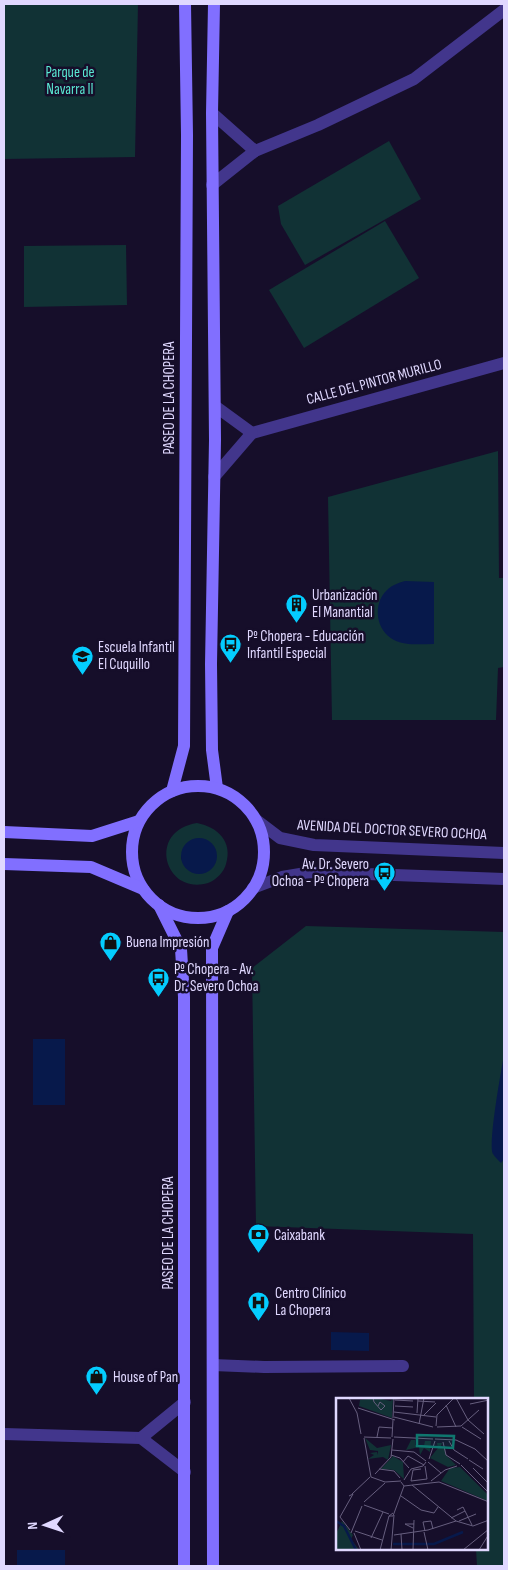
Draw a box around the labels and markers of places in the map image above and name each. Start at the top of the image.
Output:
place label: Urbanización El Manantial [312,586,378,622]
building icon: Urbanización El Manantial [284,592,308,623]
place label: Pº Chopera - Educación Infantil Especial [247,627,364,663]
bus stop icon: Pº Chopera - Educación Infantil Especial [219,633,243,664]
place label: Escuela Infantil El Cuquillo [98,638,175,674]
school or university icon: Escuela Infantil El Cuquillo [70,644,94,675]
place label: Av. Dr. Severo Ochoa - Pº Chopera [272,855,369,891]
bus stop icon: Av. Dr. Severo Ochoa - Pº Chopera [373,861,397,892]
shop icon: Buena Impresión [98,930,122,961]
place label: Buena Impresión [126,933,209,952]
place label: Pº Chopera - Av. Dr. Severo Ochoa [174,960,259,996]
bus stop icon: Pº Chopera - Av. Dr. Severo Ochoa [146,966,170,997]
bank icon: Caixabank [246,1223,270,1254]
place label: Caixabank [274,1226,325,1245]
place label: Centro Clínico La Chopera [275,1284,346,1320]
hospital icon: Centro Clínico La Chopera [247,1290,271,1321]
shop icon: House of Pan [85,1365,109,1396]
place label: House of Pan [113,1368,178,1387]

